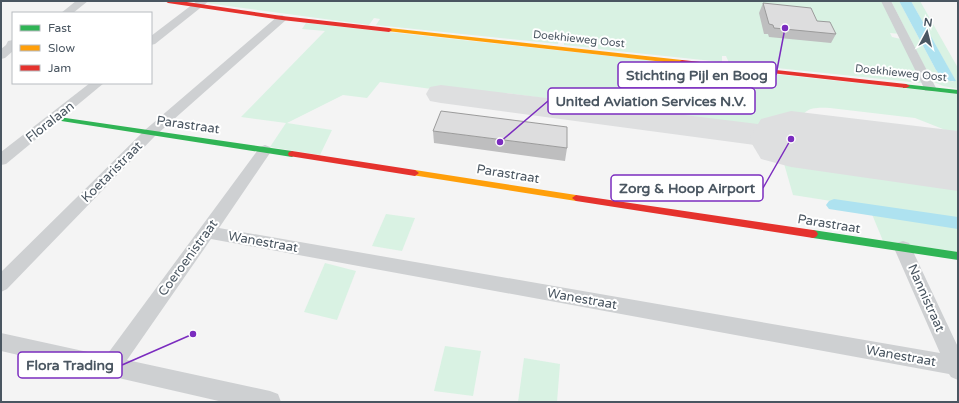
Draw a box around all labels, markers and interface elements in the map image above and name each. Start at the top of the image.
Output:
legend [12,12,152,84]
north arrow [907,12,947,52]
text: N [923,16,933,30]
text: Fast [48,21,72,35]
street label: Doekhieweg Oost [533,28,625,50]
text: Slow [48,41,75,55]
text: Jam [48,61,71,75]
callout: Stichting Pijl en Boog [618,62,776,88]
street label: Doekhieweg Oost [855,62,947,84]
text: Stichting Pijl en Boog [626,67,768,84]
callout: United Aviation Services N.V. [548,88,755,114]
text: United Aviation Services N.V. [556,93,747,110]
street label: Floralaan [23,98,77,146]
street label: Parastraat [155,113,221,137]
street label: Koetaristraat [78,138,146,206]
street label: Parastraat [475,161,541,187]
callout: Zorg & Hoop Airport [611,175,763,201]
text: Zorg & Hoop Airport [619,180,756,197]
street label: Parastraat [796,211,862,237]
street label: Coeroenistraat [155,217,221,299]
street label: Wanestraat [227,228,299,256]
street label: Nannistraat [904,262,948,334]
street label: Wanestraat [546,285,618,313]
street label: Wanestraat [865,342,937,370]
callout: Flora Trading [18,352,122,378]
text: Flora Trading [26,357,114,374]

